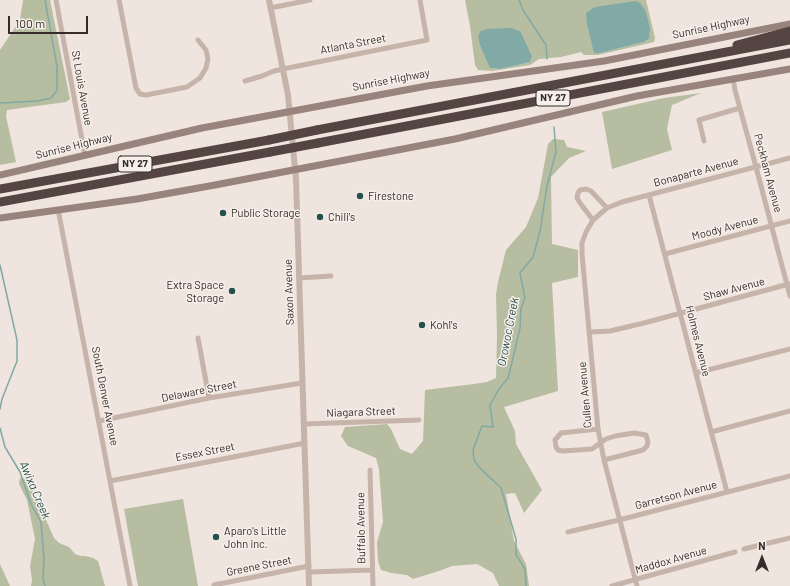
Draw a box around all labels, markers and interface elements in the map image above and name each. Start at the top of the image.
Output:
scale bar [10,8,90,34]
street label: Sunrise Highway [671,12,751,42]
text: 100 m [15,16,45,30]
street label: Atlanta Street [319,31,387,57]
street label: St Louis Avenue [69,49,95,127]
street label: Sunrise Highway [351,66,431,94]
road number: NY 27 [536,90,570,106]
street label: Sunrise Highway [34,130,114,162]
street label: Peckham Avenue [751,132,785,214]
street label: Bonaparte Avenue [652,154,740,190]
road number: NY 27 [118,156,152,172]
place label: Firestone [368,189,414,203]
marker: Firestone [355,191,365,201]
place label: Public Storage [231,206,300,220]
marker: Public Storage [218,208,228,218]
place label: Chili's [328,210,355,224]
marker: Chili's [315,212,325,222]
street label: Moody Avenue [690,213,760,243]
street label: Saxon Avenue [281,259,297,325]
street label: Shaw Avenue [702,274,766,304]
place label: Extra Space Storage [167,278,224,304]
marker: Extra Space Storage [227,286,237,296]
water label: Orowoc Creek [494,296,522,368]
street label: Holmes Avenue [683,304,713,378]
place label: Kohl's [430,318,457,332]
marker: Kohl's [417,320,427,330]
street label: South Denver Avenue [89,345,121,447]
street label: Cullen Avenue [576,361,594,429]
street label: Delaware Street [160,377,238,405]
street label: Niagara Street [326,404,396,420]
street label: Essex Street [174,440,236,464]
water label: Awixa Creek [16,459,54,521]
street label: Garretson Avenue [634,478,718,512]
street label: Buffalo Avenue [354,492,368,564]
place label: Aparo's Little John inc. [224,524,286,550]
marker: Aparo's Little John inc. [211,532,221,542]
north arrow [742,538,782,578]
text: N [758,539,766,552]
street label: Maddox Avenue [634,543,708,577]
street label: Greene Street [225,553,293,579]

